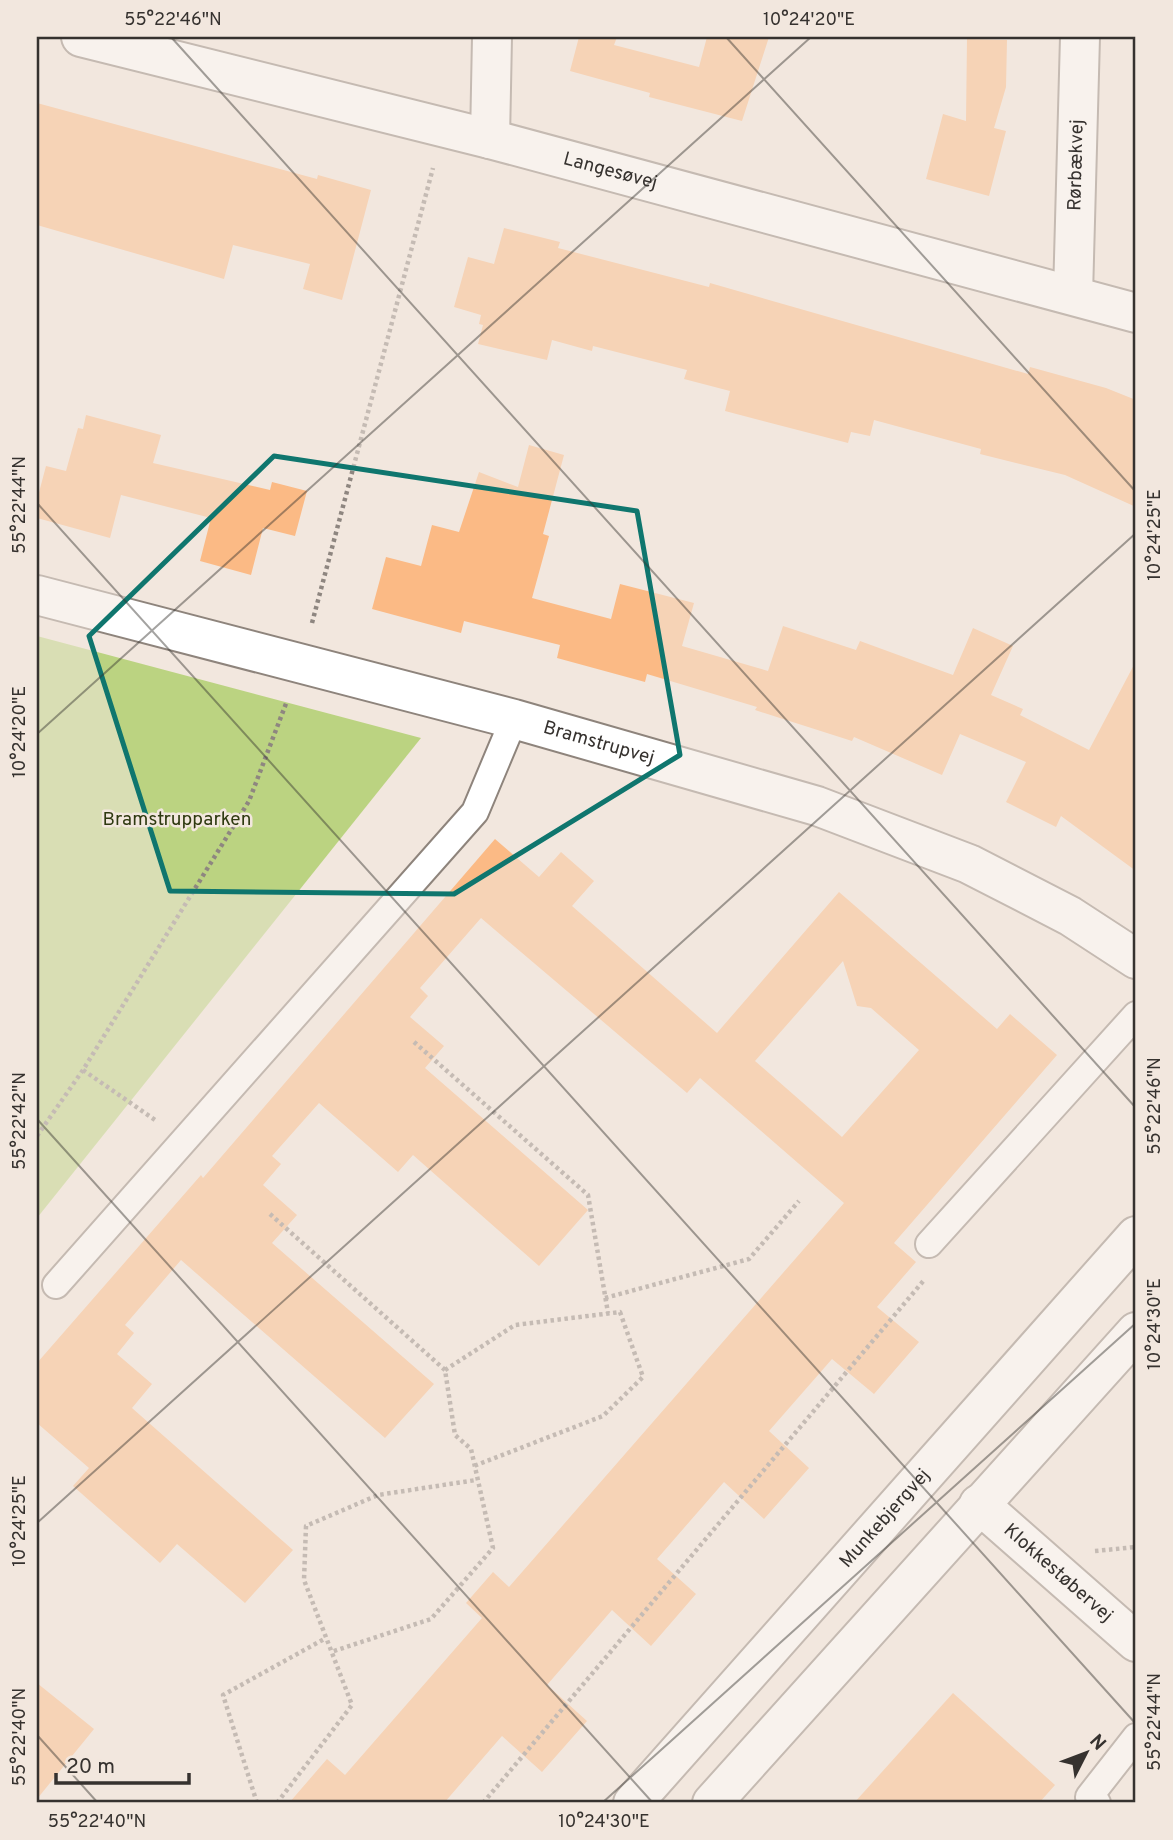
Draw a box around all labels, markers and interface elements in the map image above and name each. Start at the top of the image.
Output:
text: 55°22'46"N [124,9,222,32]
text: 10°24'20"E [763,9,855,32]
street label: Rørbækvej [1063,119,1090,211]
street label: Langesøvej [560,147,660,196]
text: 55°22'44"N [9,456,32,554]
text: 10°24'25"E [1144,489,1167,581]
text: 10°24'20"E [9,686,32,778]
street label: Bramstrupvej [540,716,657,771]
park label: Bramstrupparken [103,808,251,832]
text: 55°22'46"N [1144,1057,1167,1155]
text: 55°22'42"N [9,1072,32,1170]
text: 10°24'30"E [1144,1278,1167,1370]
street label: Munkebjergvej [835,1464,936,1573]
text: 10°24'25"E [9,1475,32,1567]
street label: Klokkestøbervej [998,1519,1118,1628]
text: 55°22'44"N [1144,1673,1167,1771]
text: 55°22'40"N [9,1688,32,1786]
north arrow [1050,1717,1120,1787]
text: N [1084,1730,1111,1756]
scale bar [56,1742,189,1786]
text: 20 m [66,1754,115,1781]
text: 55°22'40"N [48,1811,146,1834]
text: 10°24'30"E [558,1811,650,1834]

